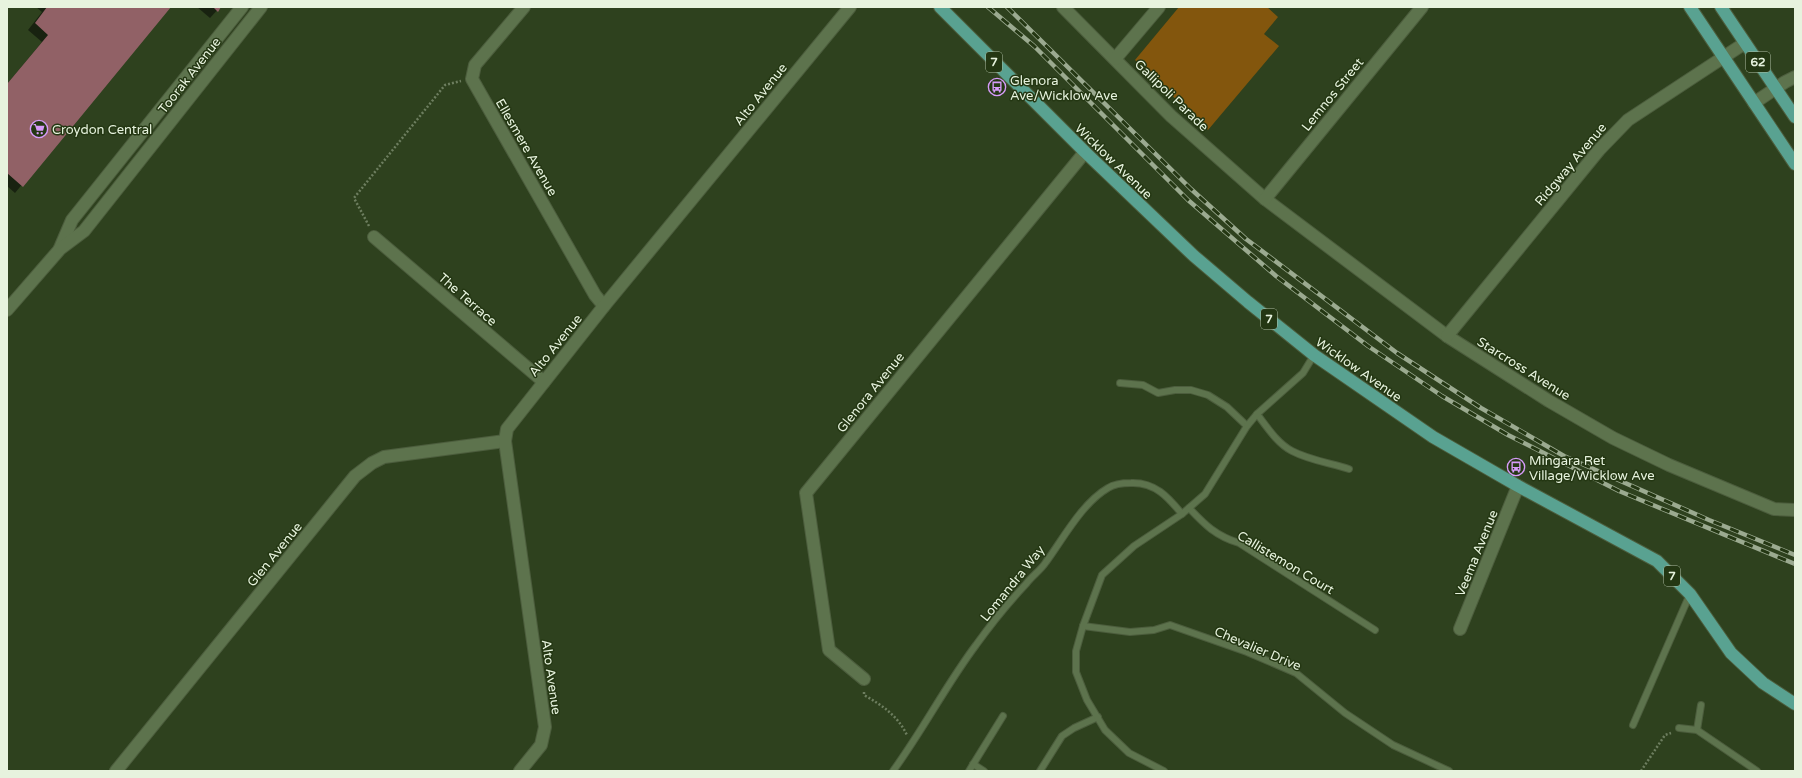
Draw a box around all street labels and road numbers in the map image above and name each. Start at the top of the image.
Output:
street label: Toorak Avenue [155,34,224,117]
road number: 7 [986,52,1002,72]
road number: 62 [1746,52,1770,72]
street label: Lemnos Street [1298,55,1367,134]
street label: Gallipoli Parade [1131,56,1212,135]
street label: Alto Avenue [731,60,791,129]
street label: Ellesmere Avenue [492,96,560,199]
street label: Ridgway Avenue [1531,120,1610,209]
street label: Wicklow Avenue [1071,121,1155,203]
street label: The Terrace [435,270,500,330]
road number: 7 [1261,309,1277,329]
street label: Alto Avenue [526,311,586,380]
street label: Wicklow Avenue [1312,334,1405,405]
street label: Starcross Avenue [1474,334,1573,404]
street label: Glenora Avenue [834,349,908,436]
street label: Veema Avenue [1452,508,1502,599]
street label: Glen Avenue [244,519,306,590]
street label: Callistemon Court [1234,528,1337,598]
street label: Lomandra Way [977,542,1048,625]
road number: 7 [1664,566,1680,586]
street label: Chevalier Drive [1212,623,1303,674]
street label: Alto Avenue [538,639,564,716]

